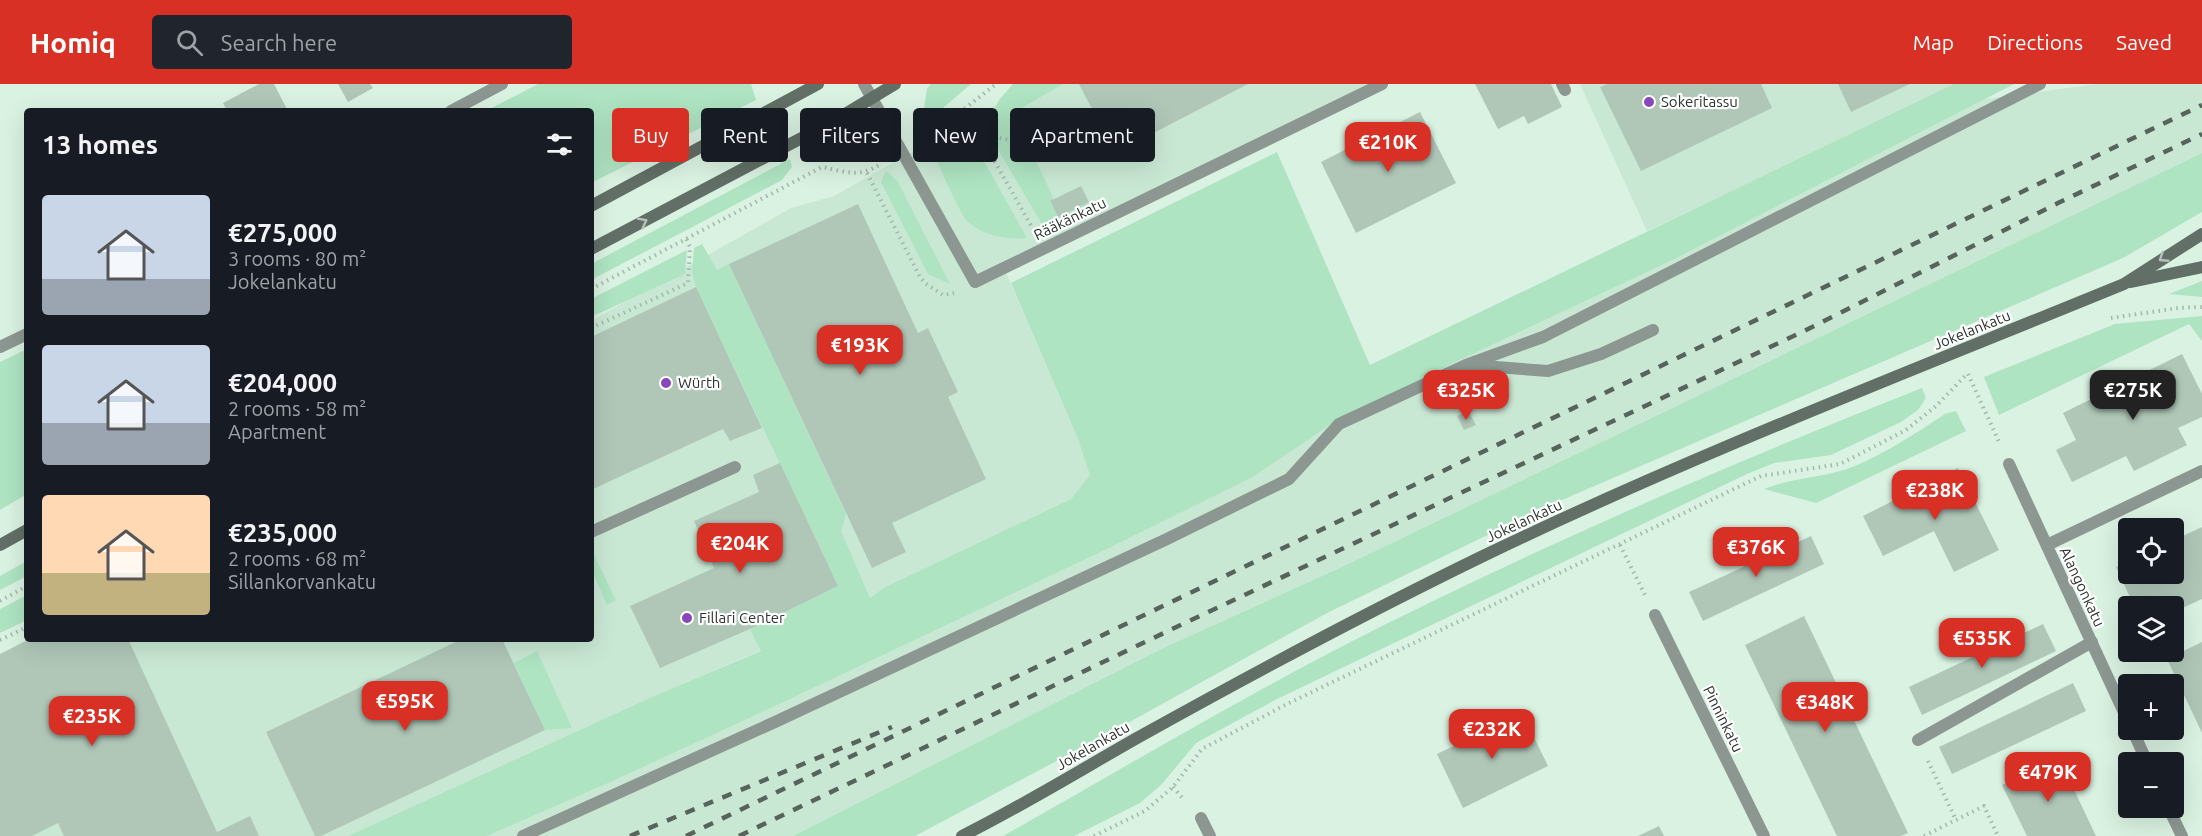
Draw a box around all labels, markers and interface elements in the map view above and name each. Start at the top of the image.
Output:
search box [152,15,572,69]
icon: search [173,26,206,59]
text: Homiq [30,27,116,58]
text: Search here [221,30,337,55]
text: Map [1913,30,1954,54]
text: Directions [1987,30,2083,54]
text: Saved [2116,30,2172,54]
place label: Sokeritassu [1661,93,1738,110]
marker: Sokeritassu [1642,95,1656,109]
chip: Buy [612,108,689,162]
chip: Rent [701,108,788,162]
chip: Filters [800,108,901,162]
chip: New [913,108,998,162]
chip: Apartment [1010,108,1155,162]
pin: €210K [1346,122,1430,173]
icon: filters [543,128,576,161]
text: 13 homes [42,130,158,159]
text: €210K [1359,130,1417,153]
street label: Rääkänkatu [1031,194,1109,243]
text: €275,000 [228,218,337,247]
one-way arrow [637,218,647,229]
icon: home [90,219,162,291]
text: 3 rooms · 80 m² [228,247,366,270]
one-way arrow [2159,251,2169,263]
text: Jokelankatu [228,270,337,293]
street label: Jokelankatu [1931,306,2013,353]
pin: €193K [818,325,902,376]
text: €193K [831,333,889,356]
text: €204,000 [228,368,337,397]
icon: home [90,369,162,441]
pin: €325K [1424,370,1508,421]
pin: €275K [2091,370,2175,421]
place label: Würth [678,374,720,391]
marker: Würth [659,376,673,390]
text: €325K [1437,378,1495,401]
text: €275K [2104,378,2162,401]
text: 2 rooms · 58 m² [228,397,366,420]
text: Apartment [228,420,326,443]
pin: €238K [1893,470,1977,521]
text: €238K [1906,478,1964,501]
street label: Jokelankatu [1483,496,1564,546]
text: €235,000 [228,518,337,547]
map controls [2118,518,2184,818]
button: locate [2118,518,2184,584]
icon: home [90,519,162,591]
pin: €204K [698,523,782,574]
pin: €376K [1714,527,1798,578]
text: €204K [711,531,769,554]
text: €376K [1727,535,1785,558]
street label: Alangonkatu [2057,544,2108,629]
text: 2 rooms · 68 m² [228,547,366,570]
text: Sillankorvankatu [228,570,376,593]
button: layers [2118,596,2184,662]
place label: Fillari Center [699,609,785,626]
marker: Fillari Center [680,611,694,625]
pin: €535K [1940,618,2024,669]
text: €535K [1953,626,2011,649]
button: + [2118,674,2184,740]
pin: €595K [363,681,447,732]
pin: €348K [1783,682,1867,733]
street label: Pinninkatu [1700,683,1747,755]
text: €595K [376,689,434,712]
text: €348K [1796,690,1854,713]
pin: €235K [50,696,134,747]
text: €235K [63,704,121,727]
pin: €232K [1450,709,1534,760]
text: €232K [1463,717,1521,740]
street label: Jokelankatu [1053,718,1132,773]
pin: €479K [2006,752,2090,803]
button: − [2118,752,2184,818]
text: €479K [2019,760,2077,783]

